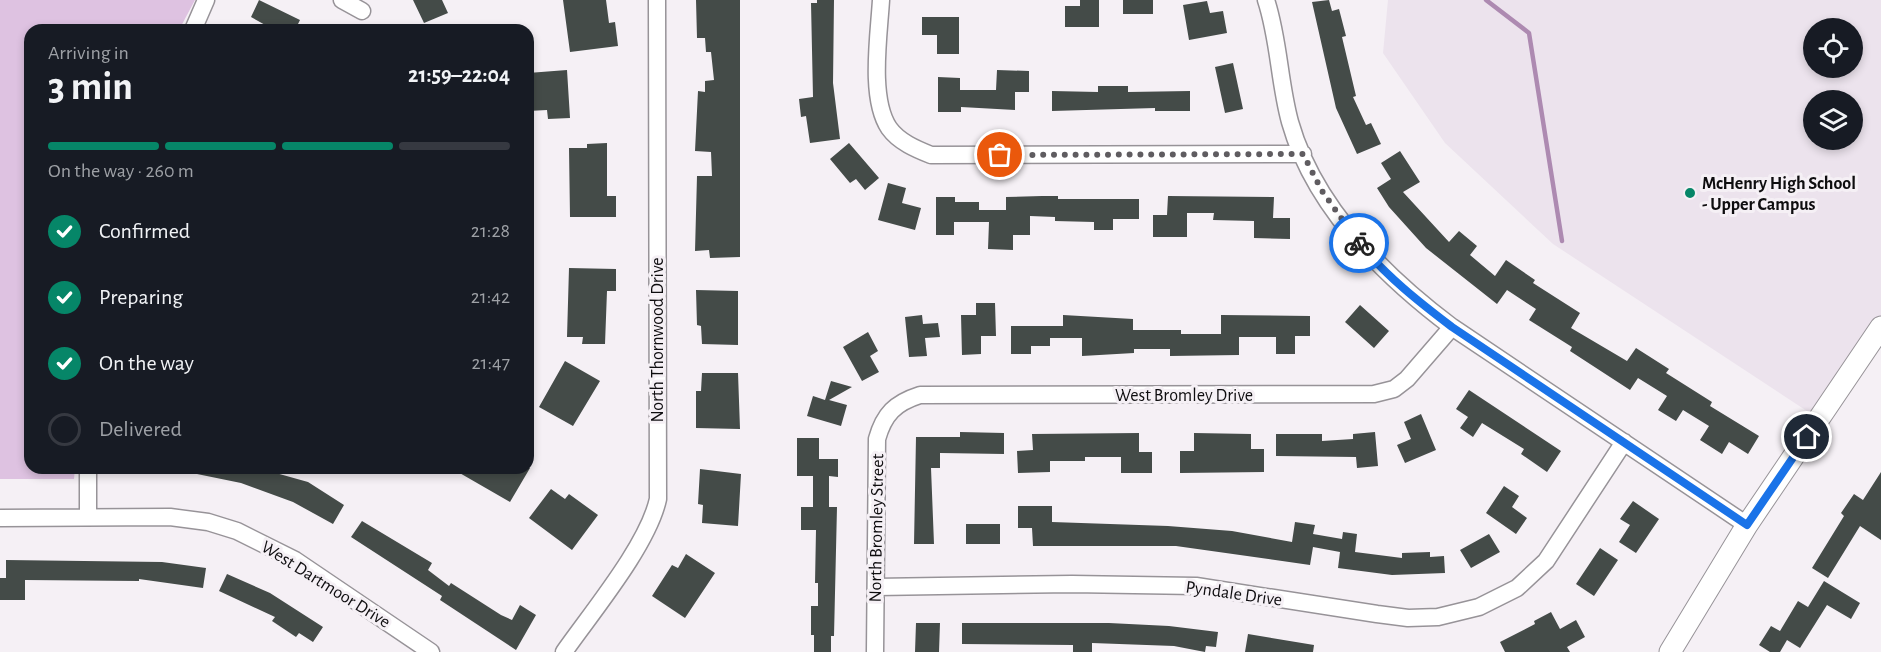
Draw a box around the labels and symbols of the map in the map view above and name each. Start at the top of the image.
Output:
pin [974,129,1025,180]
place label: McHenry High School - Upper Campus [1702,175,1856,214]
marker: McHenry High School - Upper Campus [1683,186,1697,200]
courier [1329,213,1389,273]
street label: North Thornwood Drive [649,257,667,423]
street label: West Bromley Drive [1115,387,1253,405]
pin [1781,411,1832,462]
street label: North Bromley Street [867,453,887,602]
street label: West Dartmoor Drive [258,538,393,632]
street label: Pyndale Drive [1185,578,1283,610]

